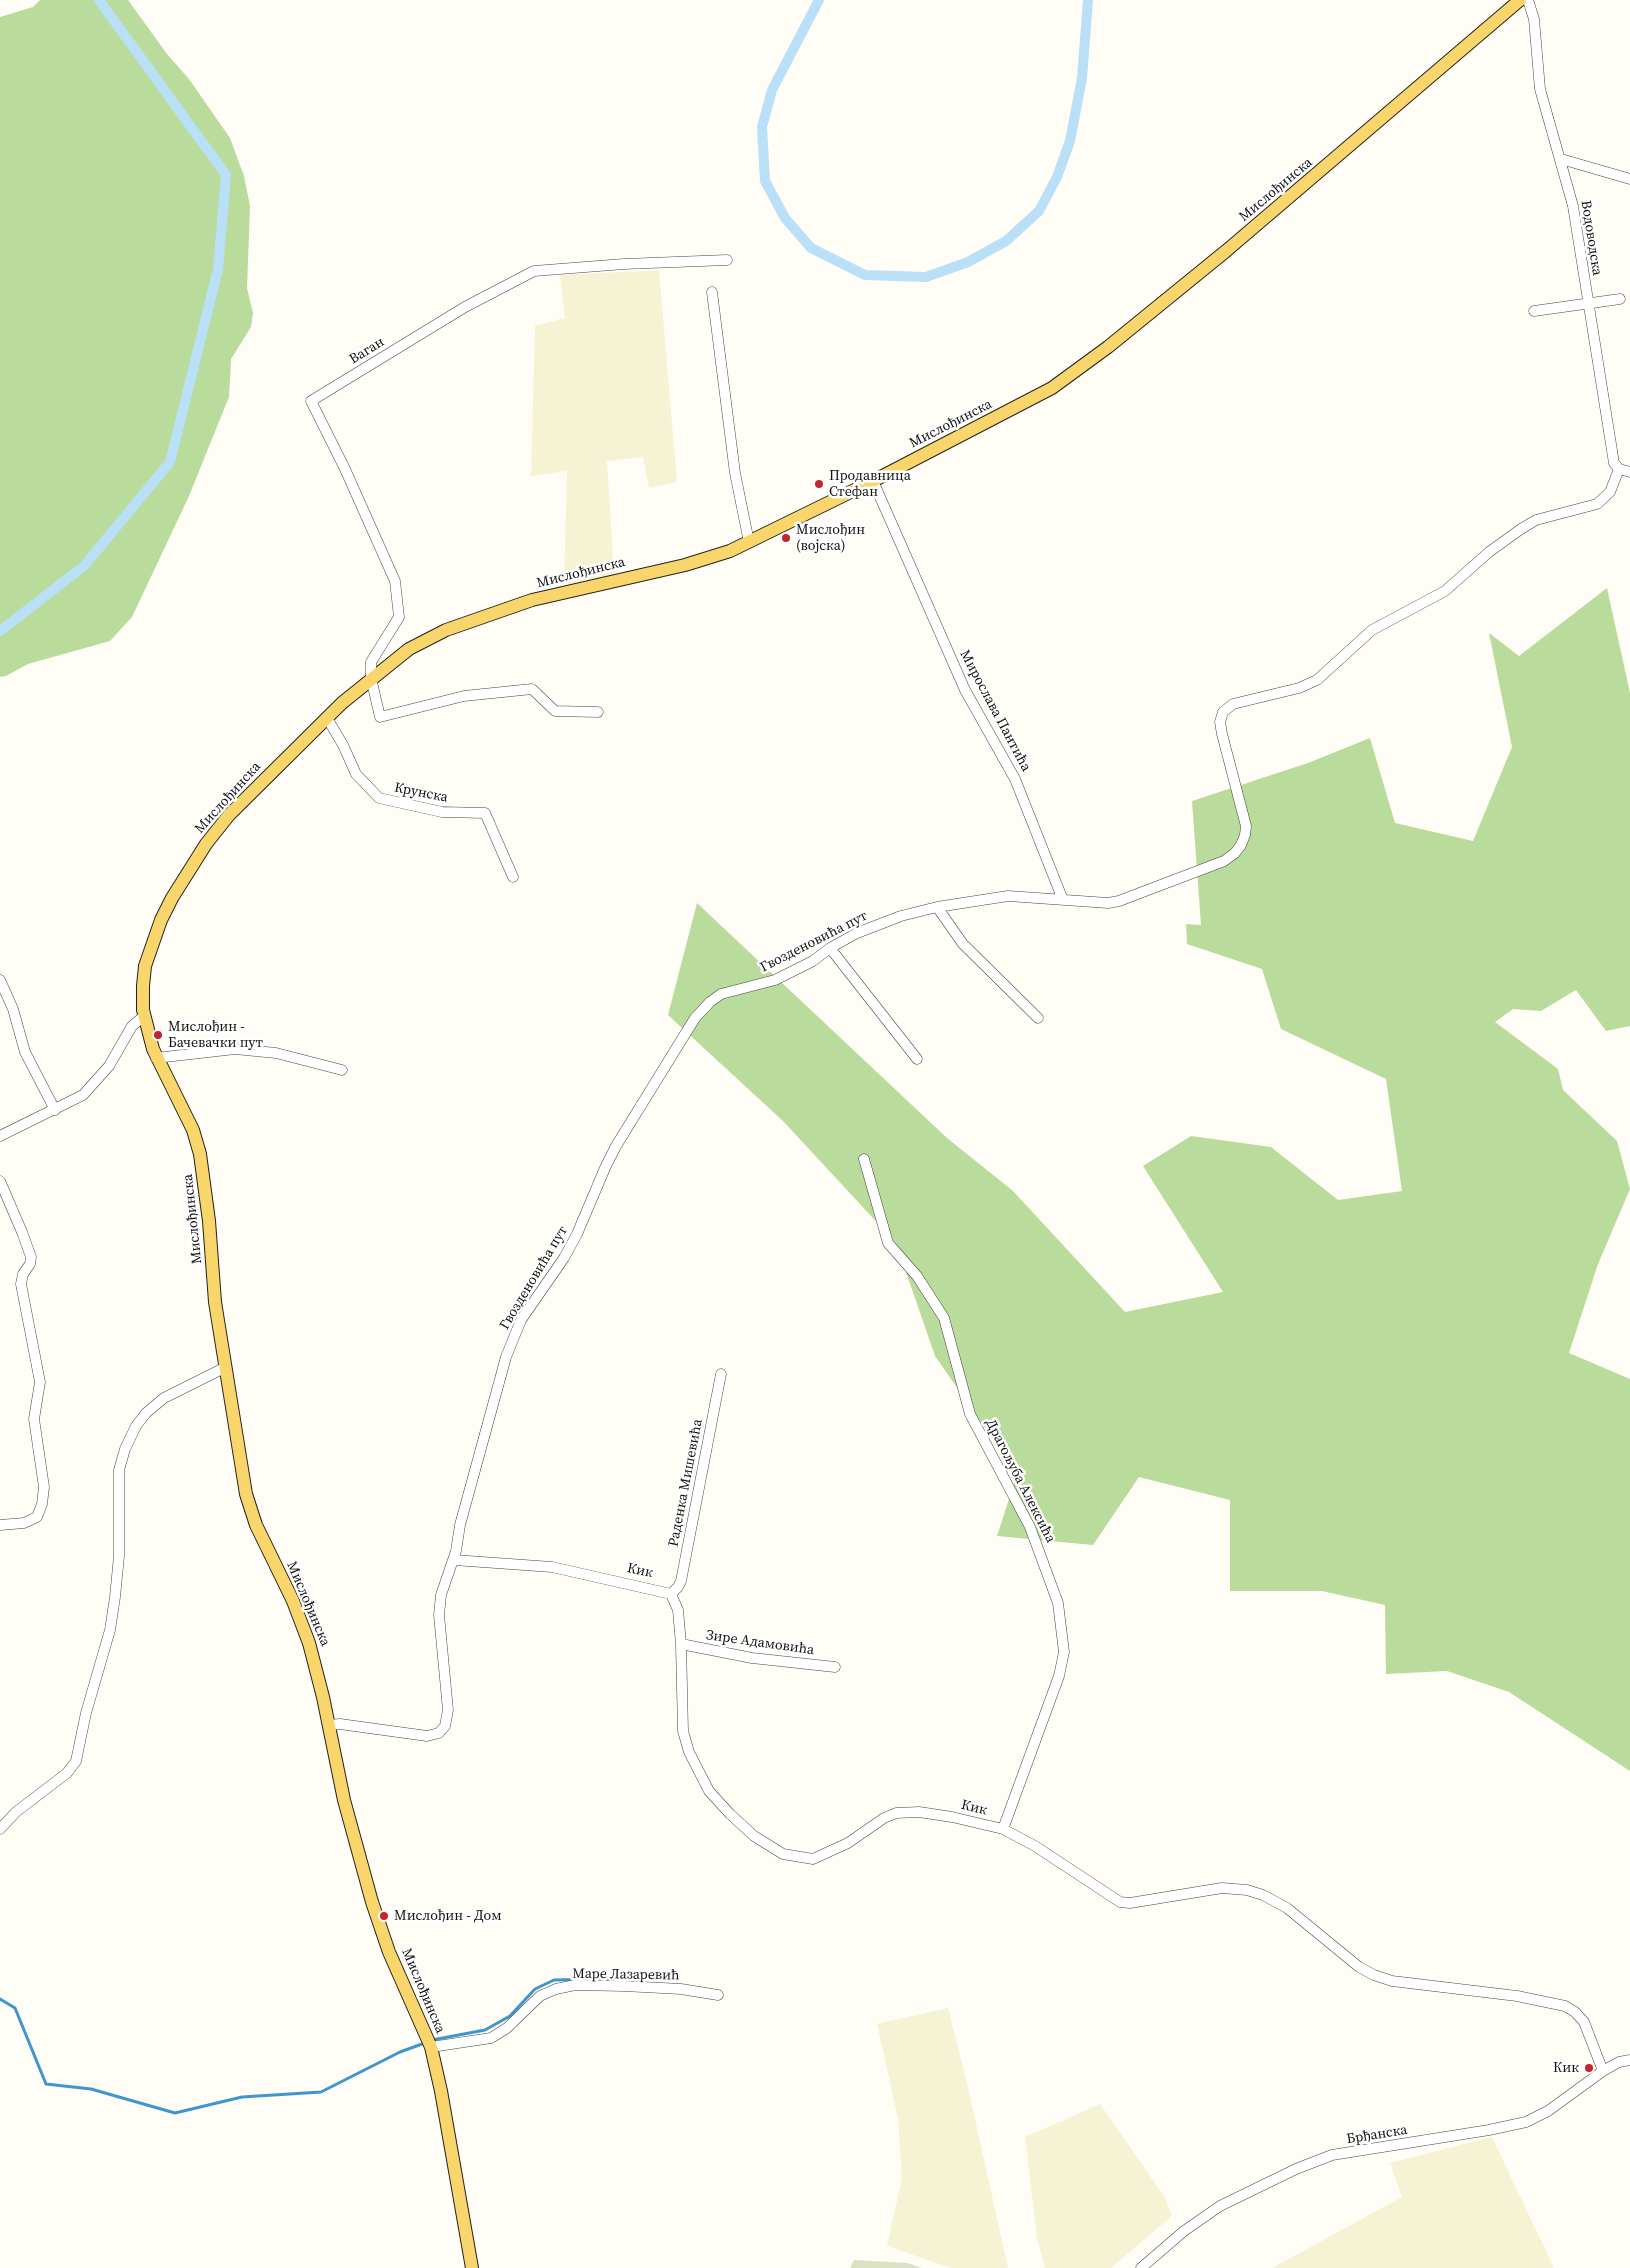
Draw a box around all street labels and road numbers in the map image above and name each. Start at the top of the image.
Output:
street label: Мислођинска [1236,154,1316,226]
street label: Водоводска [1577,199,1605,277]
street label: Ваган [346,334,388,368]
street label: Мислођинска [907,396,995,452]
street label: Мислођинска [535,554,627,592]
street label: Мирослава Пантића [956,647,1034,775]
street label: Мислођинска [191,759,265,837]
street label: Крунска [393,780,449,806]
street label: Гвозденовића пут [758,908,870,976]
street label: Мислођинска [180,1173,206,1265]
street label: Гвозденовића пут [496,1223,572,1333]
street label: Драгољуба Алексића [981,1416,1059,1546]
street label: Раденка Мишевића [665,1418,707,1548]
street label: Мислођинска [283,1559,333,1649]
street label: Кик [626,1560,654,1582]
street label: Зире Адамовића [705,1627,815,1659]
street label: Кик [959,1797,989,1819]
street label: Мислођинска [398,1946,448,2036]
street label: Маре Лазаревић [572,1966,680,1984]
street label: Брђанска [1345,2122,1409,2148]

